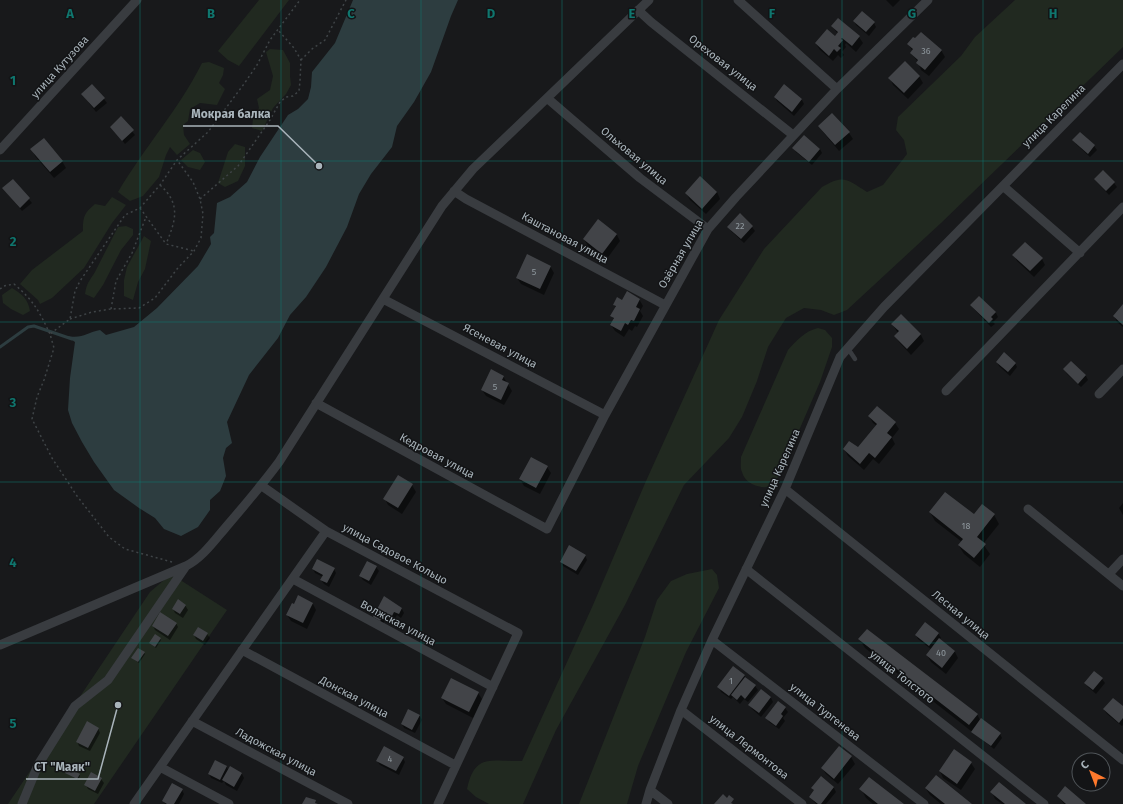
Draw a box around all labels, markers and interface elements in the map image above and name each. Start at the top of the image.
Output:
text: A [65,6,74,21]
text: B [207,6,215,21]
text: C [347,6,355,21]
text: D [487,6,496,21]
text: E [629,6,636,21]
text: F [769,6,776,21]
text: G [908,6,916,21]
text: H [1049,6,1057,21]
street label: Ореховая улица [686,32,760,94]
street label: улица Кутузова [29,33,91,101]
house number: 36 [921,46,931,56]
text: 1 [10,73,16,88]
street label: улица Карелина [1020,82,1088,150]
callout: Мокрая балка [183,102,278,126]
text: Мокрая балка [191,107,271,121]
street label: Ольховая улица [598,124,670,188]
street label: Каштановая улица [519,210,611,266]
street label: Озёрная улица [656,217,706,291]
house number: 22 [736,221,744,231]
text: 2 [10,234,17,249]
house number: 5 [532,267,537,277]
street label: Ясеневая улица [461,321,539,371]
house number: 5 [493,382,498,392]
text: 3 [9,395,17,410]
street label: улица Карелина [757,427,803,509]
street label: Кедровая улица [397,431,477,481]
street label: улица Садовое Кольцо [340,521,450,587]
house number: 18 [962,521,970,531]
text: 4 [9,555,17,570]
street label: Лесная улица [929,588,993,642]
street label: Волжская улица [358,598,438,648]
street label: улица Толстого [867,648,937,706]
house number: 40 [936,648,946,658]
street label: Донская улица [316,673,391,721]
house number: 1 [729,676,733,686]
street label: улица Тургенева [787,680,863,744]
street label: улица Лермонтова [707,712,791,782]
text: 5 [10,716,17,731]
street label: Ладожская улица [233,725,319,779]
north arrow [1071,752,1111,792]
house number: 4 [388,754,393,764]
callout: СТ "Маяк" [26,755,98,779]
text: С [1078,758,1092,772]
text: СТ "Маяк" [34,760,90,774]

